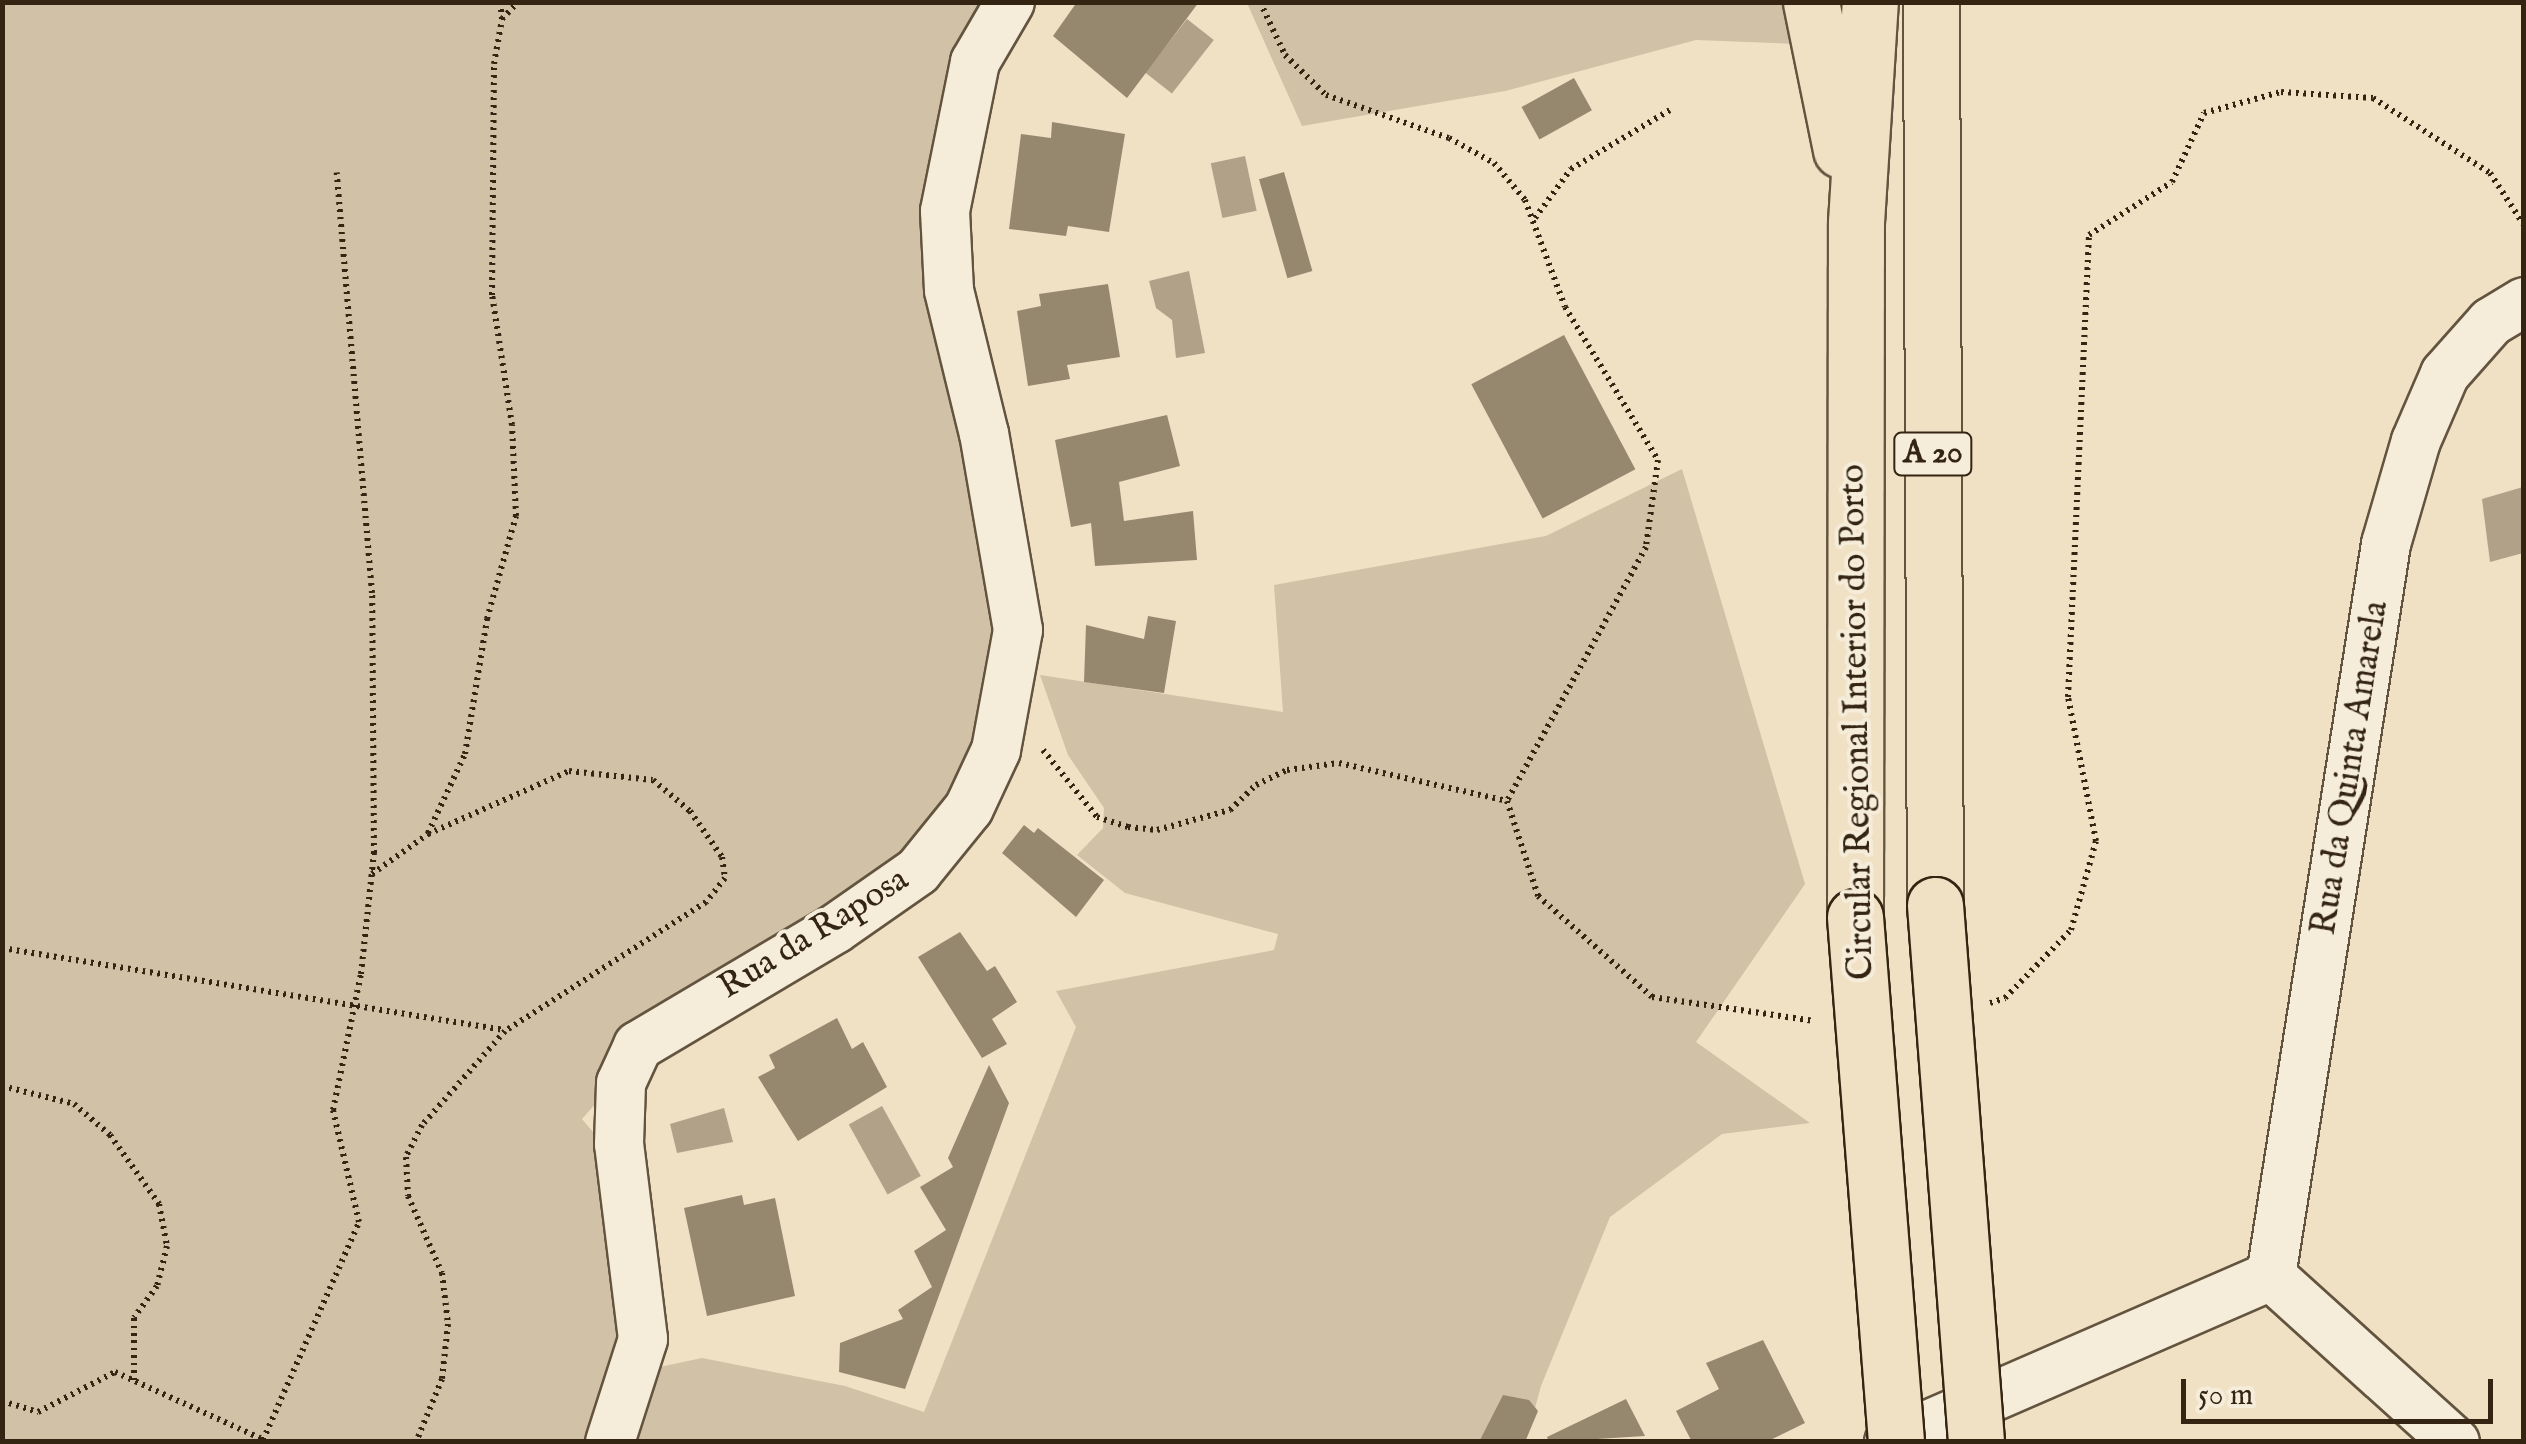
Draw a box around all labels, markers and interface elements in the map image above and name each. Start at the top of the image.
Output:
road number: A 20 [1893,427,1973,481]
street label: Circular Regional Interior do Porto [1833,464,1883,980]
street label: Rua da Quinta Amarela [2304,598,2398,938]
street label: Rua da Raposa [711,859,917,1009]
scale bar [2186,1359,2498,1421]
text: 50 m [2198,1377,2253,1415]

